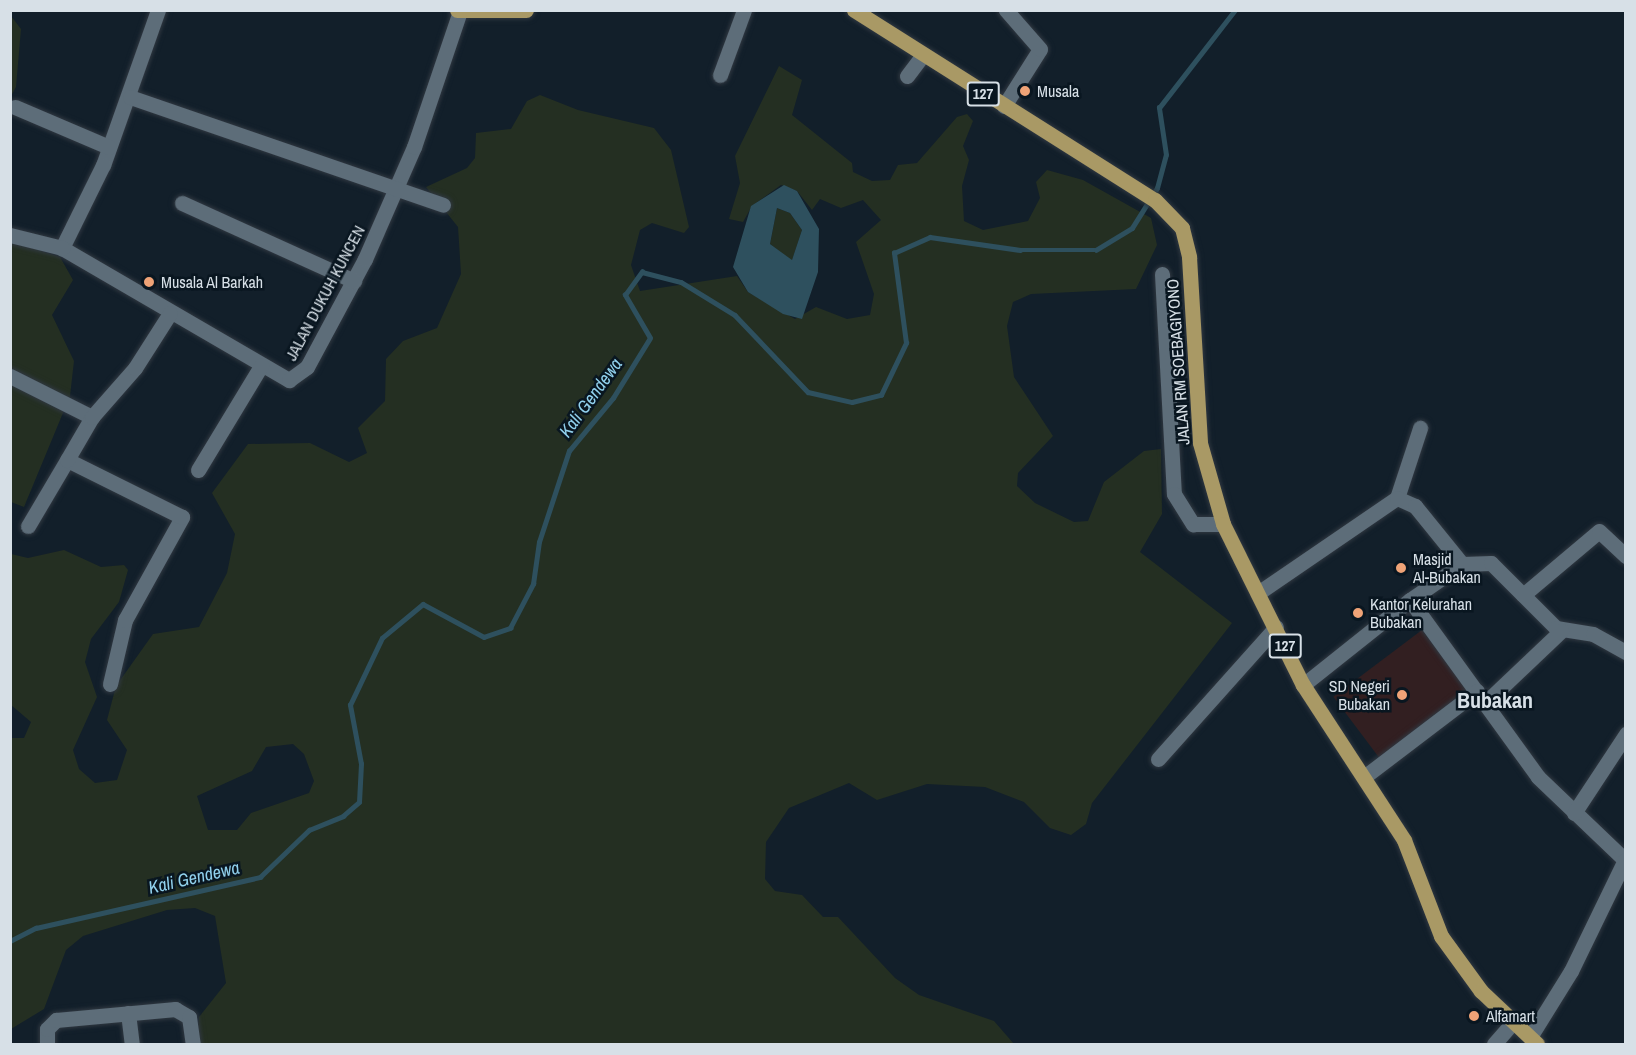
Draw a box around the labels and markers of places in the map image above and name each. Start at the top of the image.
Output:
place label: Musala [1037,81,1079,101]
marker: Musala [1018,84,1032,98]
place label: Musala Al Barkah [161,272,264,292]
marker: Musala Al Barkah [142,275,156,289]
place label: Masjid Al-Bubakan [1413,549,1481,587]
marker: Masjid Al-Bubakan [1394,561,1408,575]
place label: Kantor Kelurahan Bubakan [1370,594,1472,632]
marker: Kantor Kelurahan Bubakan [1351,606,1365,620]
place label: SD Negeri Bubakan [1329,676,1390,714]
marker: SD Negeri Bubakan [1395,688,1409,702]
place label: Alfamart [1486,1006,1535,1026]
marker: Alfamart [1467,1009,1481,1023]

